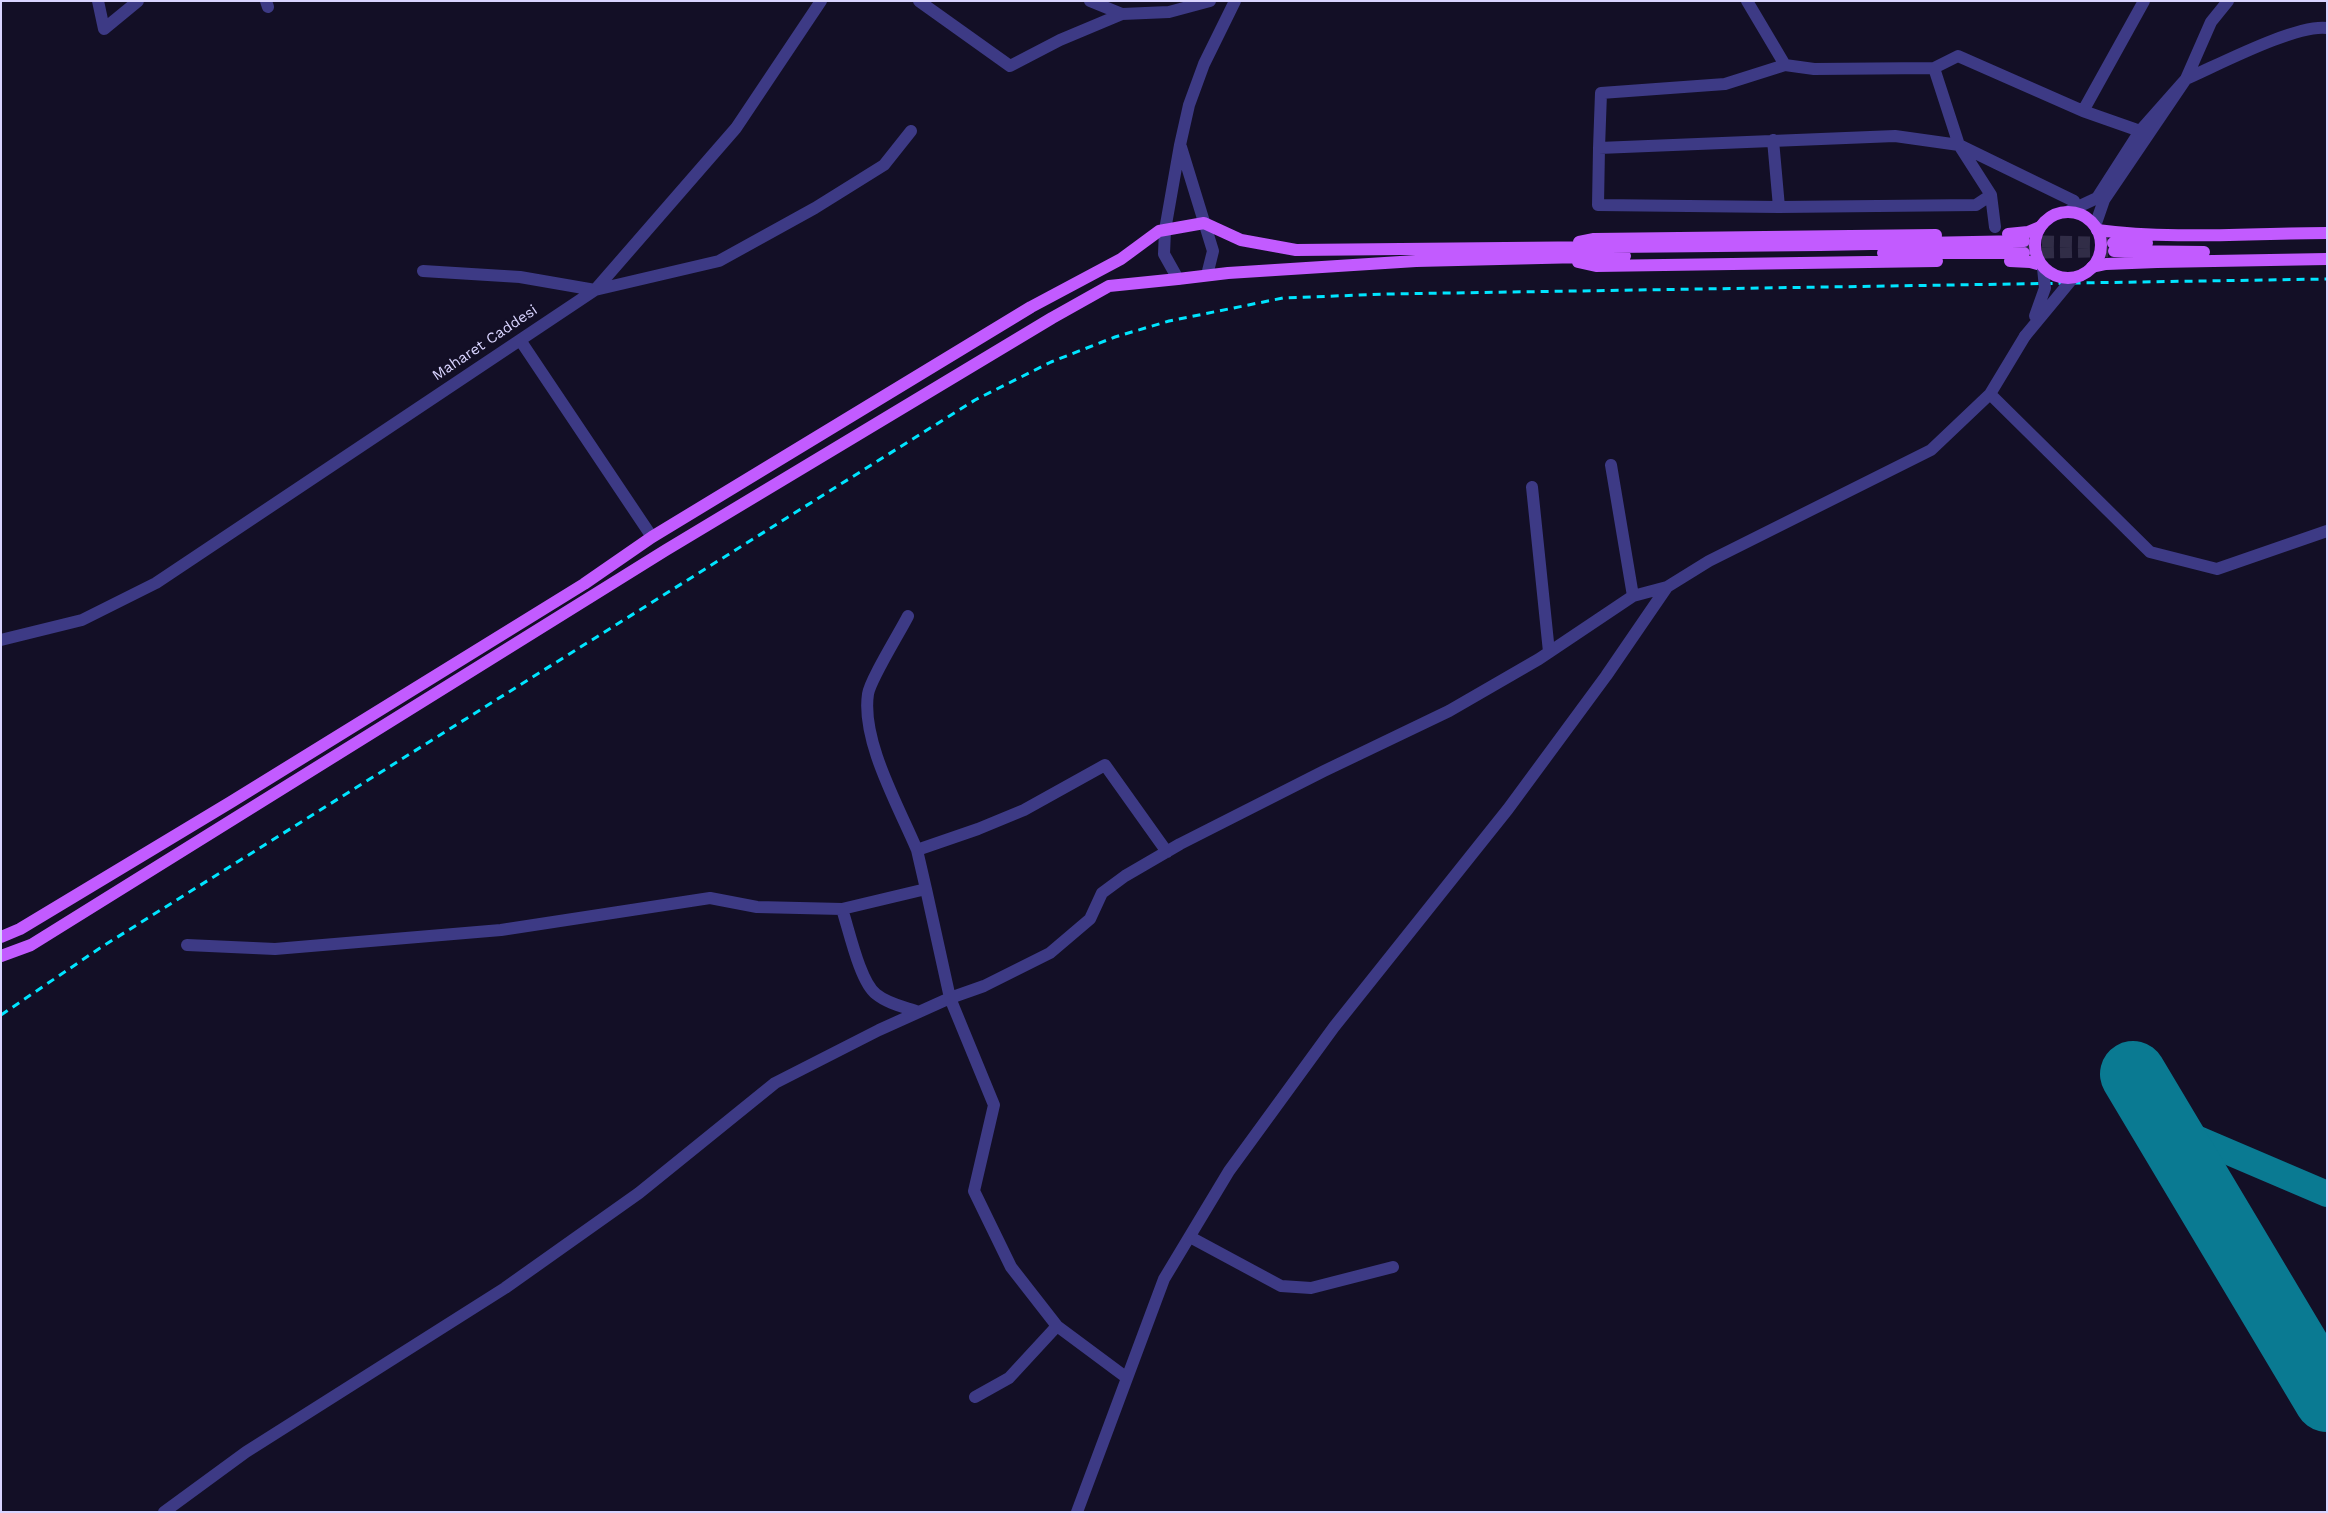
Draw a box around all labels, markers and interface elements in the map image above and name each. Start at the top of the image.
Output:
street label: Maharet Caddesi [429,301,541,385]

